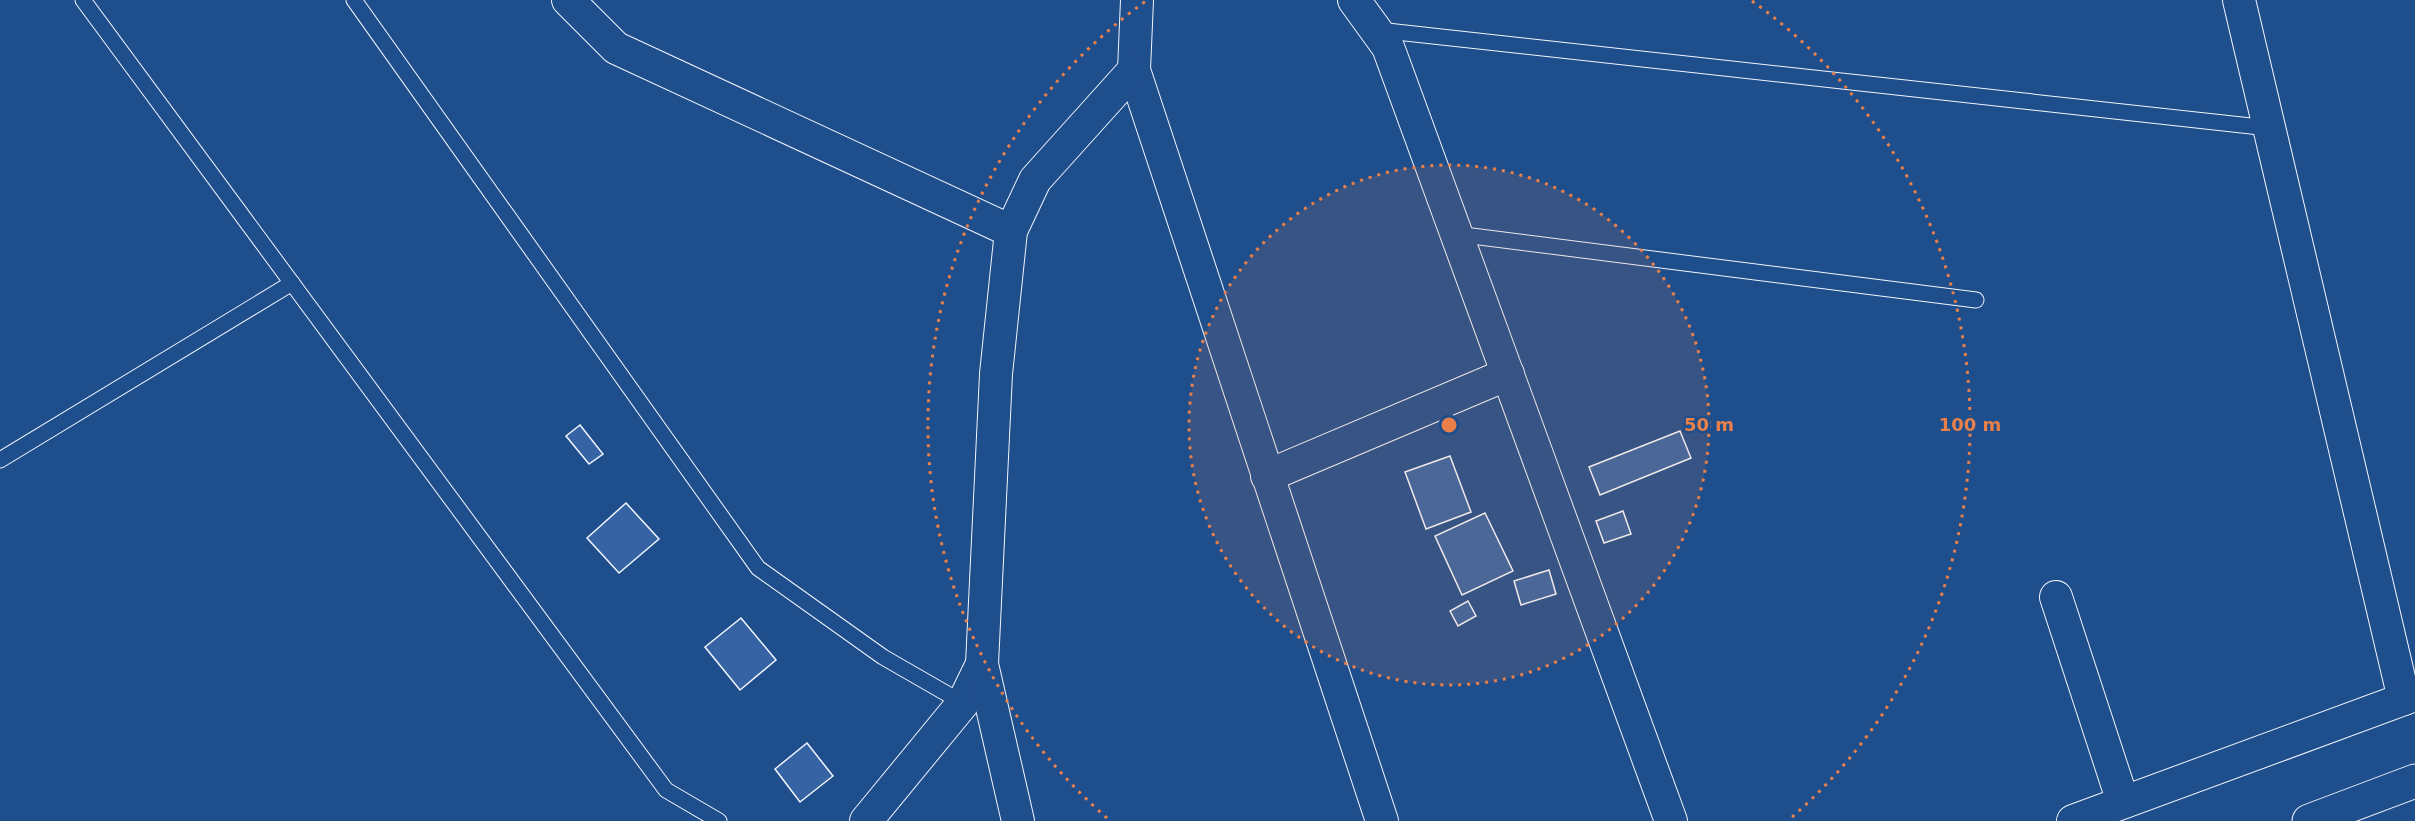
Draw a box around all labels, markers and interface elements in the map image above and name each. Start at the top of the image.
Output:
text: 50 m [1684,414,1734,435]
text: 100 m [1939,414,2001,435]
centre of rings [1439,415,1459,435]

